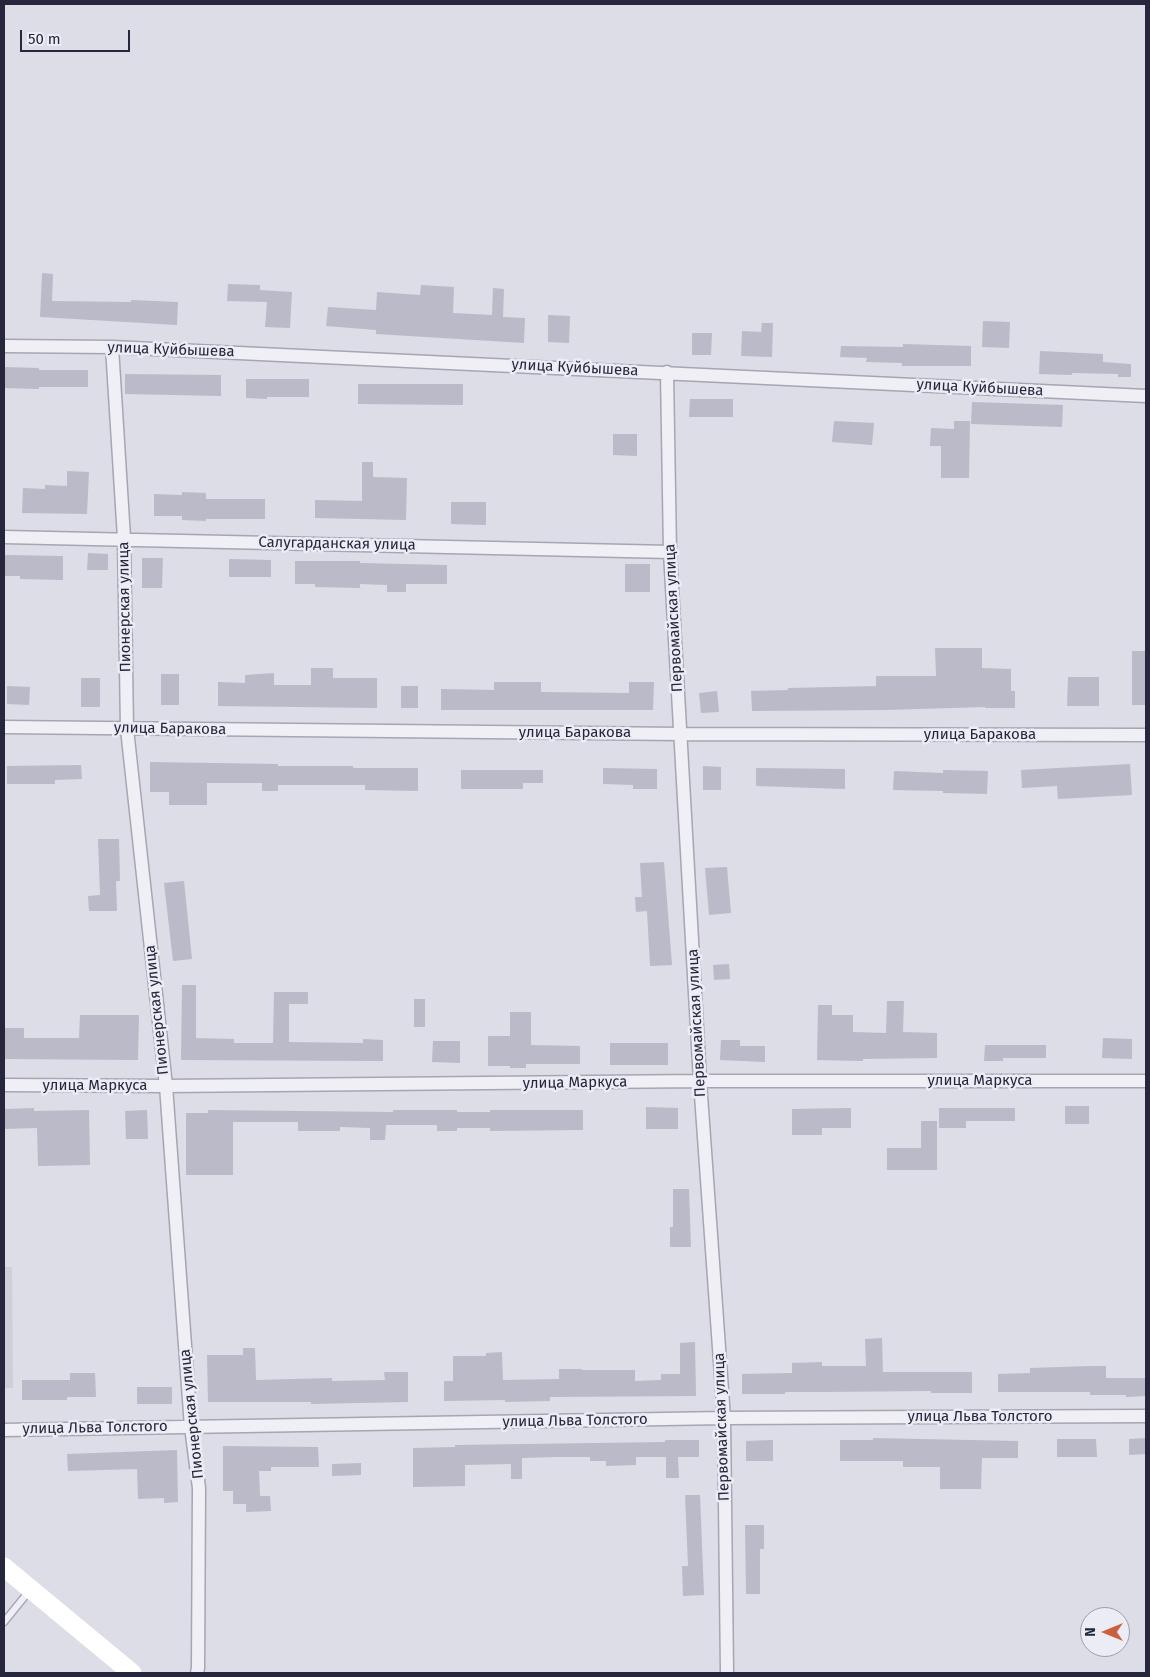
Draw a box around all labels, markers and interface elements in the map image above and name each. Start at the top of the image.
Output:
scale bar [22,20,132,52]
text: 50 m [28,30,61,48]
street label: улица Куйбышева [107,339,235,361]
street label: улица Куйбышева [511,356,639,380]
street label: улица Куйбышева [916,376,1044,400]
street label: Салугарданская улица [258,534,416,554]
street label: Пионерская улица [115,541,135,673]
street label: Первомайская улица [661,543,687,693]
street label: улица Баракова [114,719,226,739]
street label: улица Баракова [519,724,631,742]
street label: улица Баракова [924,726,1036,744]
street label: Пионерская улица [141,944,173,1076]
street label: Первомайская улица [684,948,710,1098]
street label: улица Маркуса [928,1072,1032,1090]
street label: улица Маркуса [522,1073,628,1093]
street label: улица Маркуса [43,1077,147,1095]
street label: Пионерская улица [176,1348,208,1480]
street label: Первомайская улица [710,1352,734,1502]
street label: улица Льва Толстого [907,1408,1053,1426]
street label: улица Льва Толстого [502,1411,648,1431]
street label: улица Льва Толстого [22,1418,168,1438]
north arrow [1080,1607,1130,1657]
text: N [1082,1627,1099,1637]

